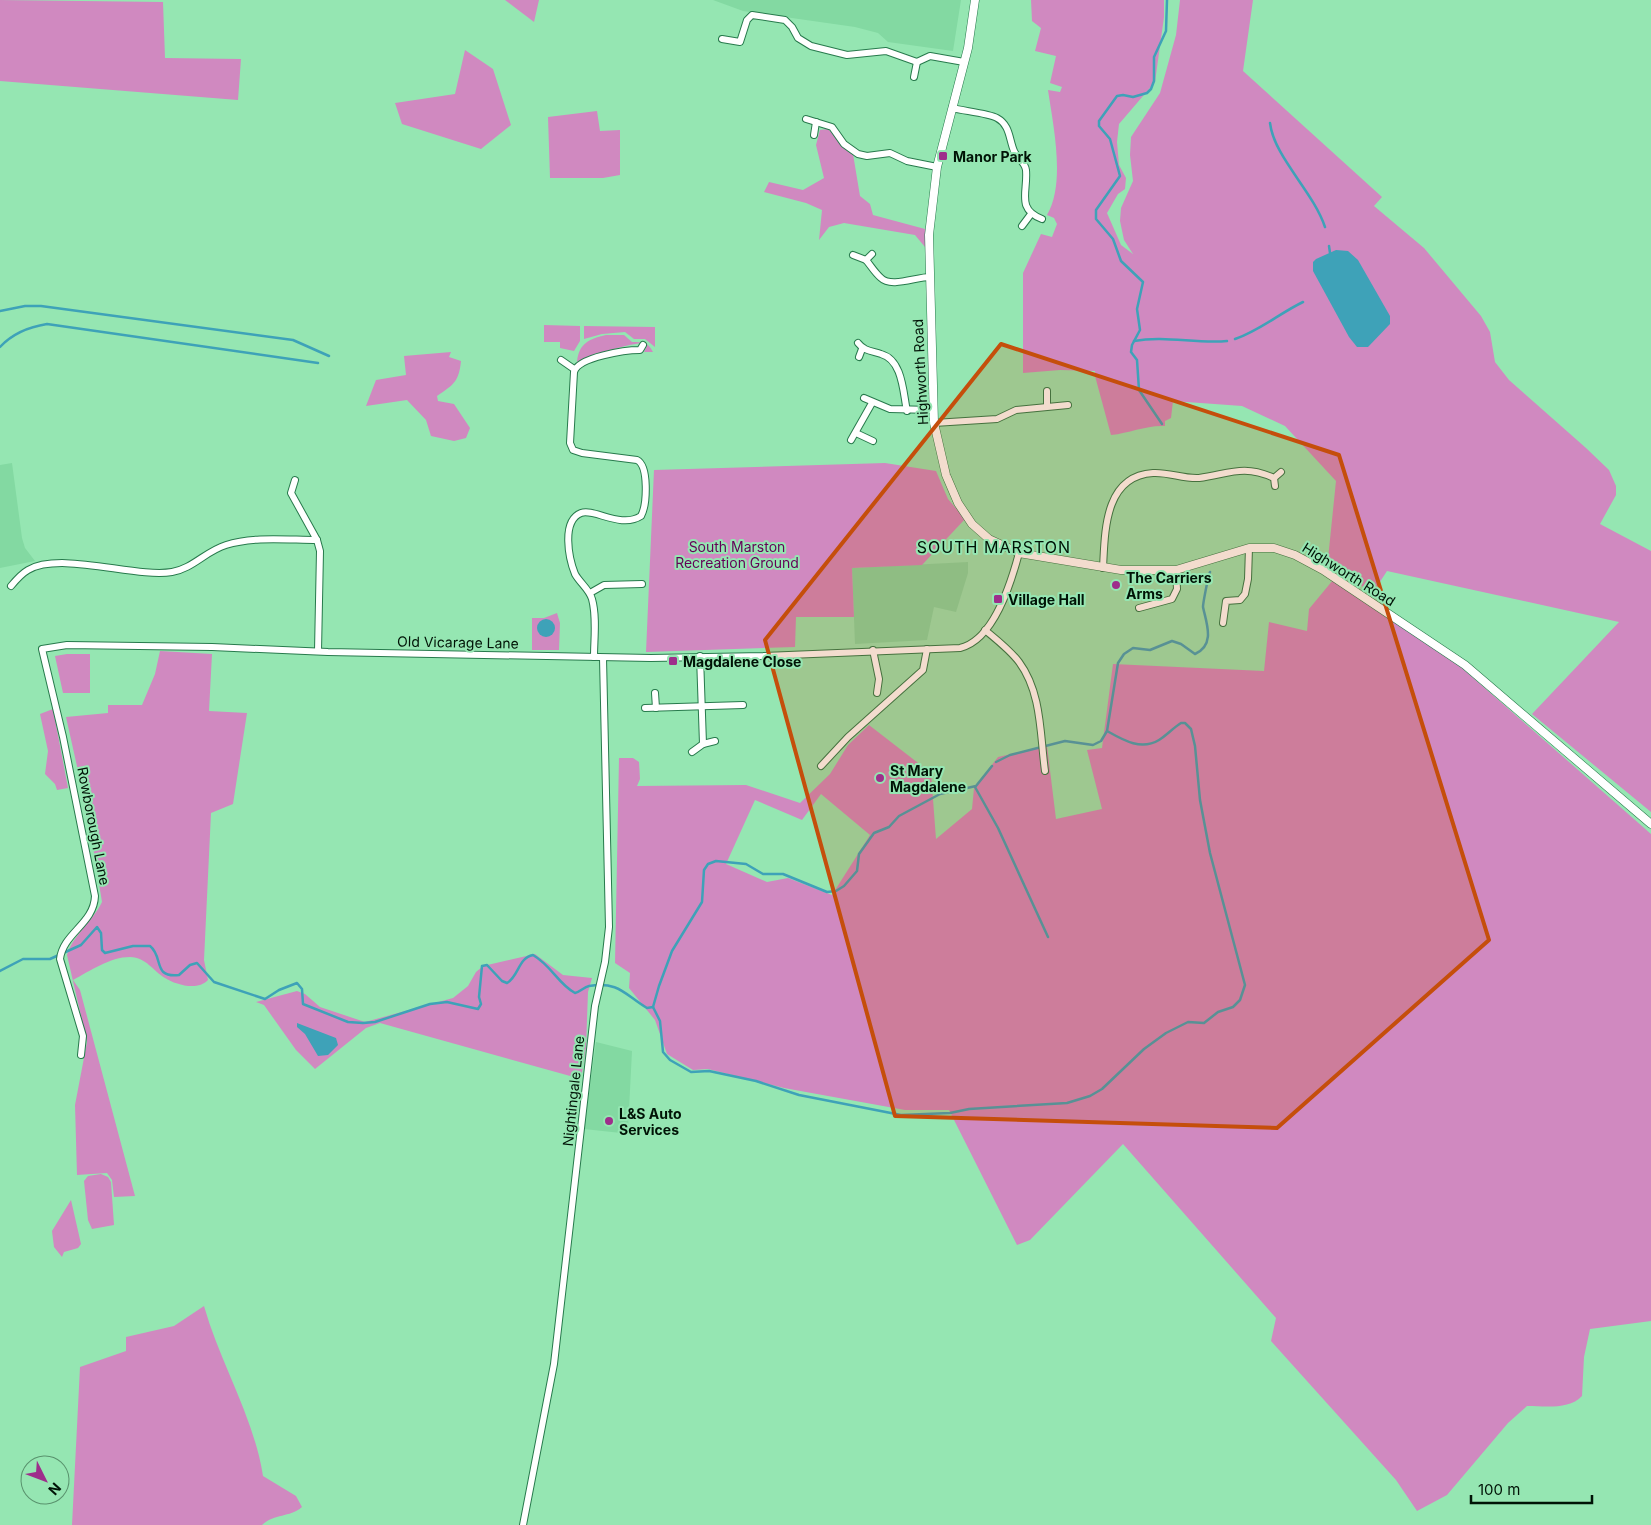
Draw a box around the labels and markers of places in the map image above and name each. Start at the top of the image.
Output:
place label: Manor Park [953,148,1032,165]
marker: Manor Park [937,150,949,162]
place label: The Carriers Arms [1126,569,1212,602]
marker: The Carriers Arms [1110,579,1122,591]
place label: Village Hall [1008,591,1085,608]
marker: Village Hall [992,593,1004,605]
place label: Magdalene Close [683,653,801,670]
marker: Magdalene Close [667,655,679,667]
place label: St Mary Magdalene [890,762,966,795]
marker: St Mary Magdalene [874,772,886,784]
place label: L&S Auto Services [619,1105,682,1138]
marker: L&S Auto Services [603,1115,615,1127]

